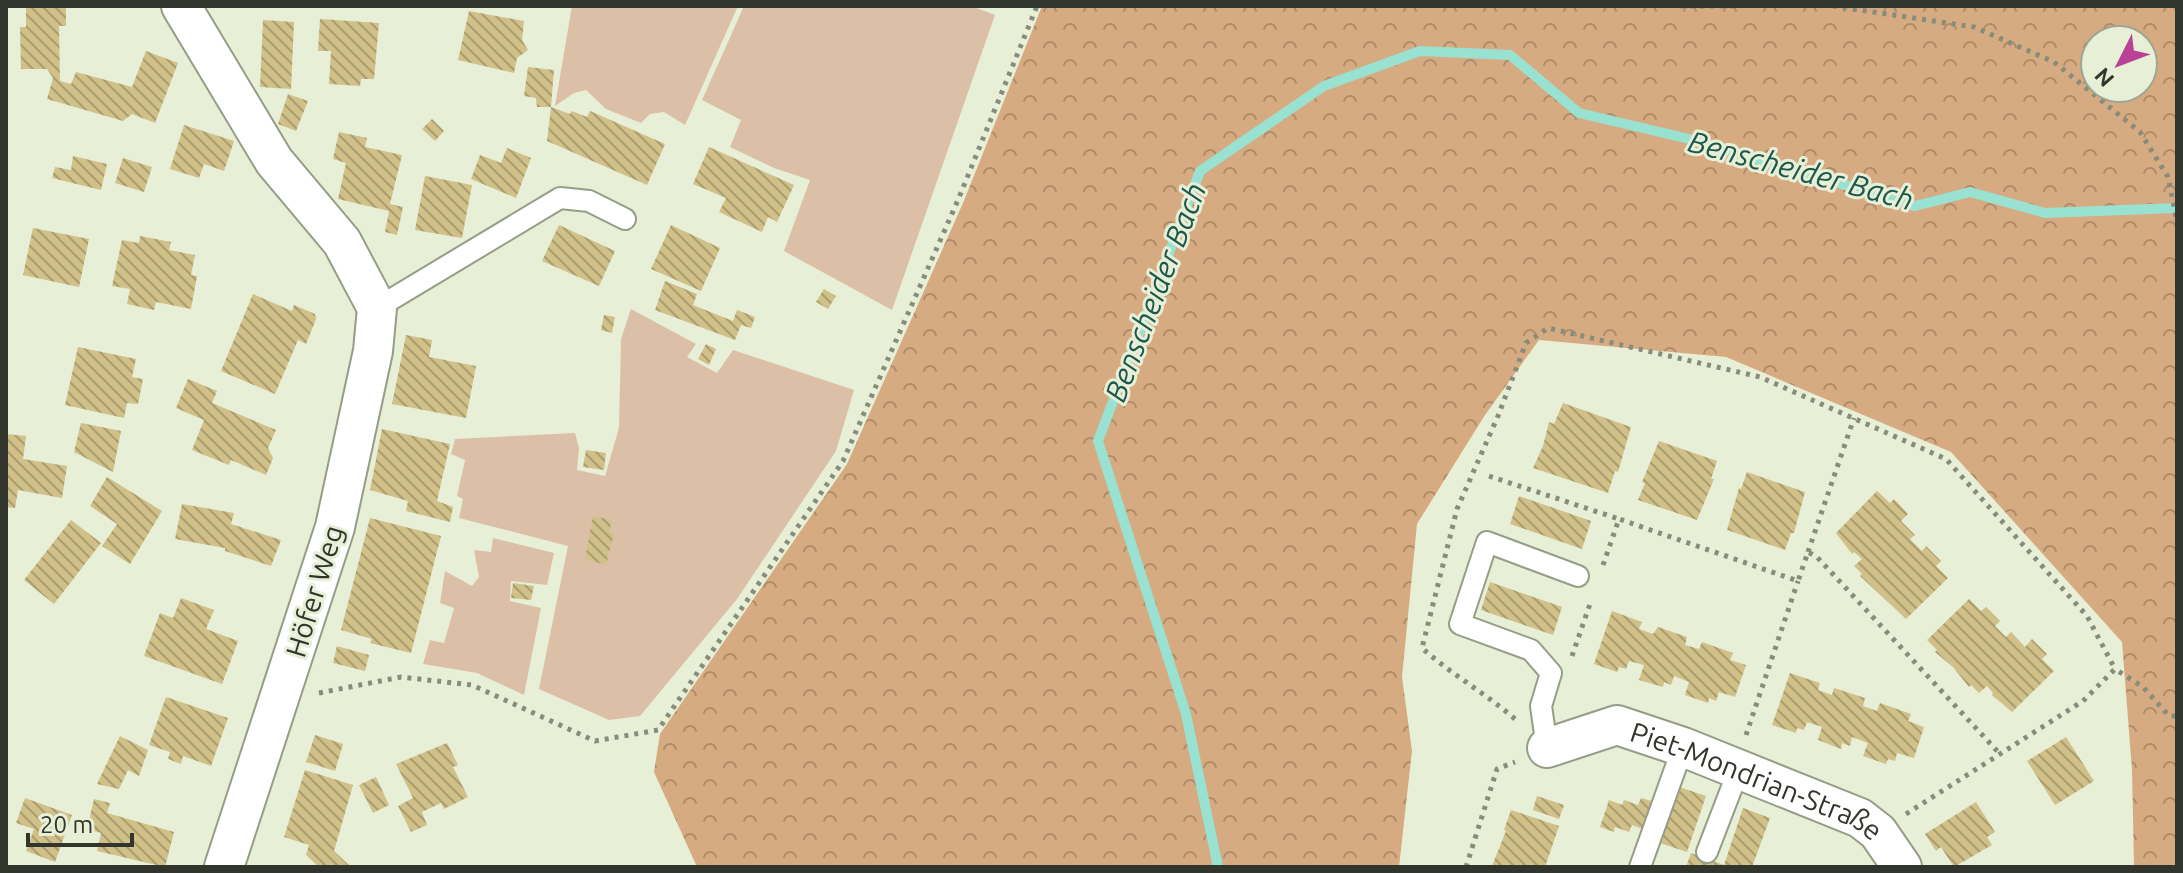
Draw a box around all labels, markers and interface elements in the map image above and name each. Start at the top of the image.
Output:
north arrow [2079,24,2159,104]
text: N [2089,63,2119,92]
water label: Benscheider Bach [1685,124,1917,216]
water label: Benscheider Bach [1098,178,1212,406]
street label: Höfer Weg [279,521,349,661]
street label: Piet-Mondrian-Straße [1627,715,1889,845]
scale bar [28,797,132,847]
text: 20 m [40,811,93,838]

